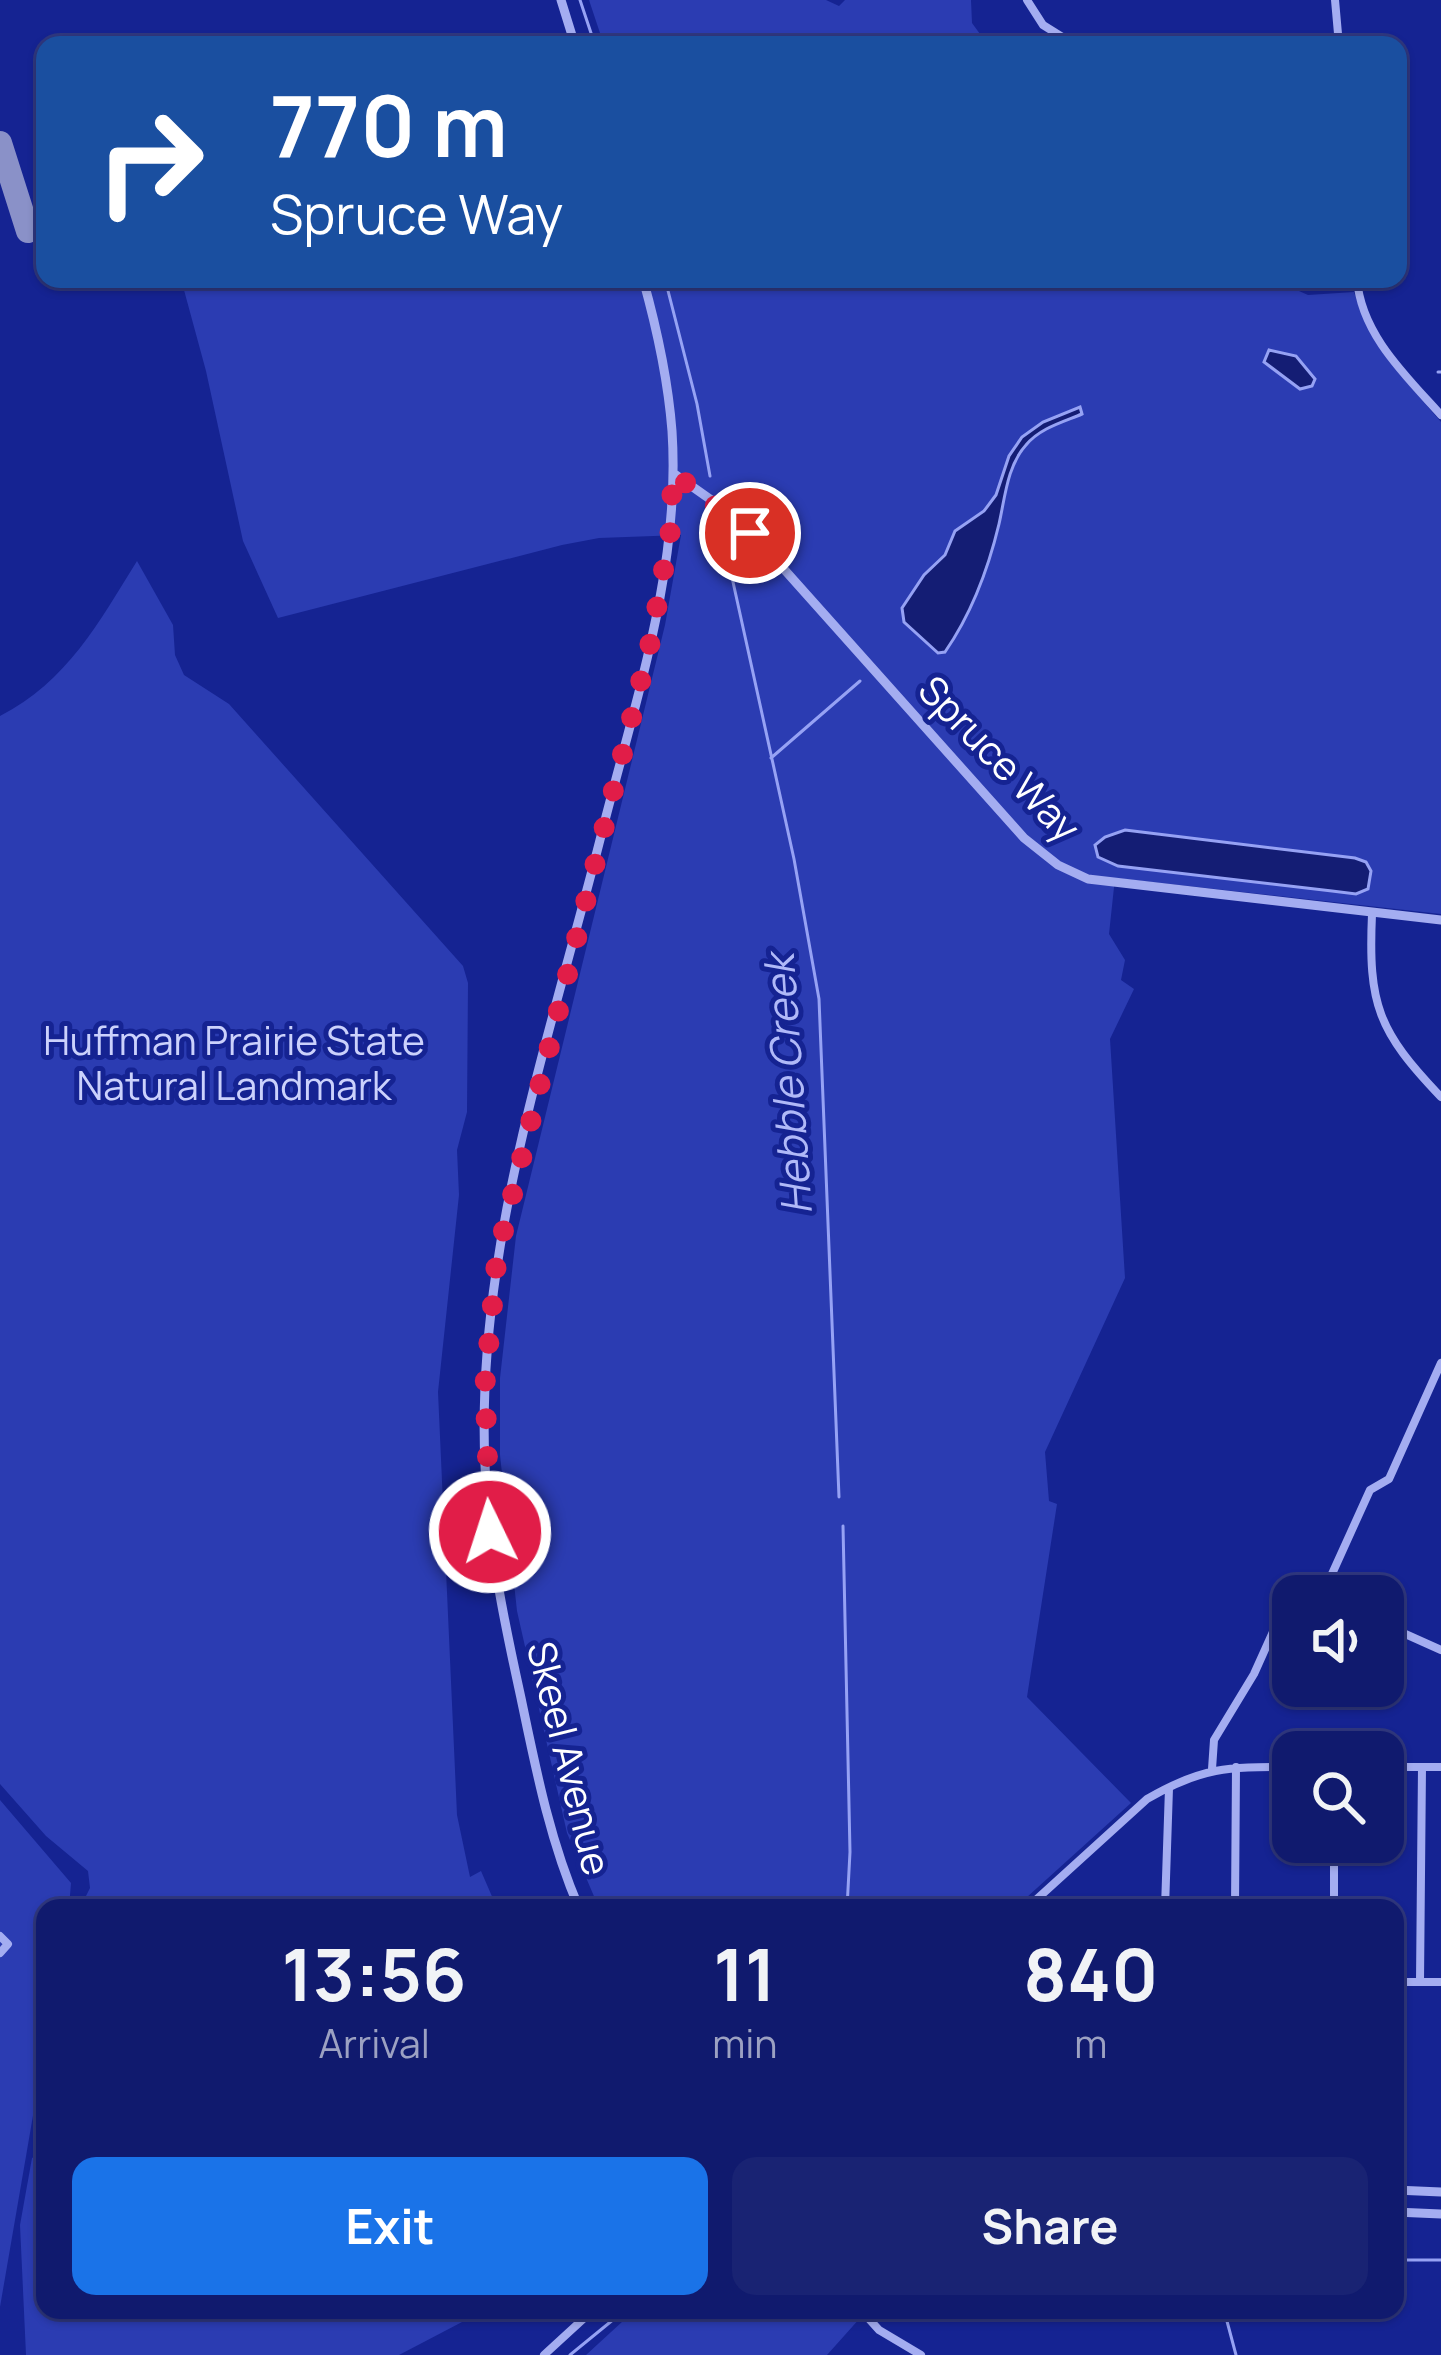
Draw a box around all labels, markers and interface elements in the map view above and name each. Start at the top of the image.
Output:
text: 770 m [270,67,508,182]
icon: right [72,84,228,240]
text: Spruce Way [270,176,563,250]
pin [699,482,801,584]
icon: arrive [717,500,783,566]
street label: Spruce Way [907,663,1093,853]
water label: Hebble Creek [749,948,825,1217]
park label: Huffman Prairie State Natural Landmark [43,1013,425,1112]
position arrow [427,1469,553,1595]
map controls [1272,1575,1404,1863]
button: sound [1272,1575,1404,1707]
street label: Skeel Avenue [515,1636,625,1880]
button: search [1272,1731,1404,1863]
text: 13:56 [282,1924,467,2023]
text: 11 [713,1924,776,2023]
text: 840 [1023,1924,1158,2023]
text: Arrival [318,2016,430,2070]
text: min [712,2016,778,2070]
text: m [1074,2016,1107,2070]
button: Exit [72,2157,708,2295]
button: Share [732,2157,1368,2295]

